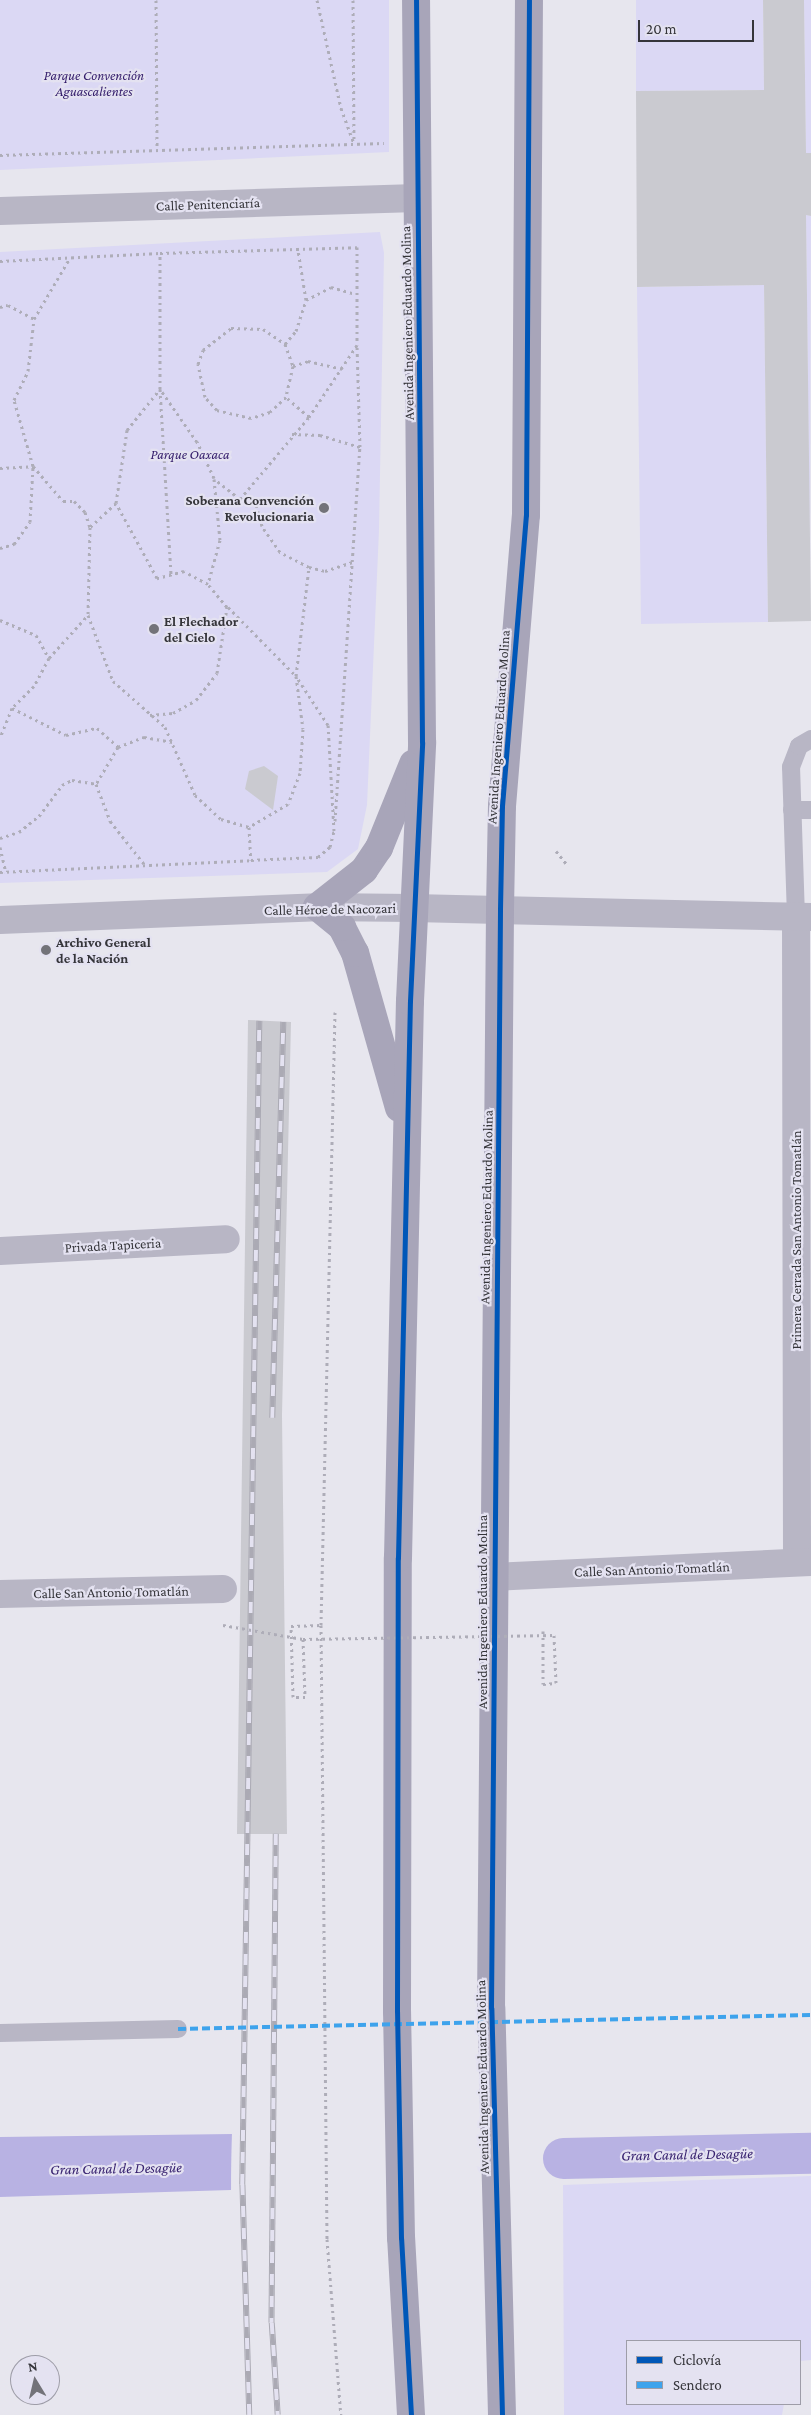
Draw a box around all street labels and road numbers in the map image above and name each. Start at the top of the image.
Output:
street label: Calle Penitenciaría [156,194,260,214]
street label: Avenida Ingeniero Eduardo Molina [397,226,417,420]
street label: Avenida Ingeniero Eduardo Molina [483,629,513,825]
street label: Calle Héroe de Nacozari [264,899,396,919]
street label: Avenida Ingeniero Eduardo Molina [476,1110,496,1304]
street label: Primera Cerrada San Antonio Tomatlán [788,1131,804,1349]
street label: Privada Tapiceria [64,1234,162,1256]
street label: Avenida Ingeniero Eduardo Molina [474,1515,490,1709]
street label: Calle San Antonio Tomatlán [574,1558,730,1580]
street label: Calle San Antonio Tomatlán [33,1582,189,1602]
street label: Avenida Ingeniero Eduardo Molina [472,1980,492,2174]

